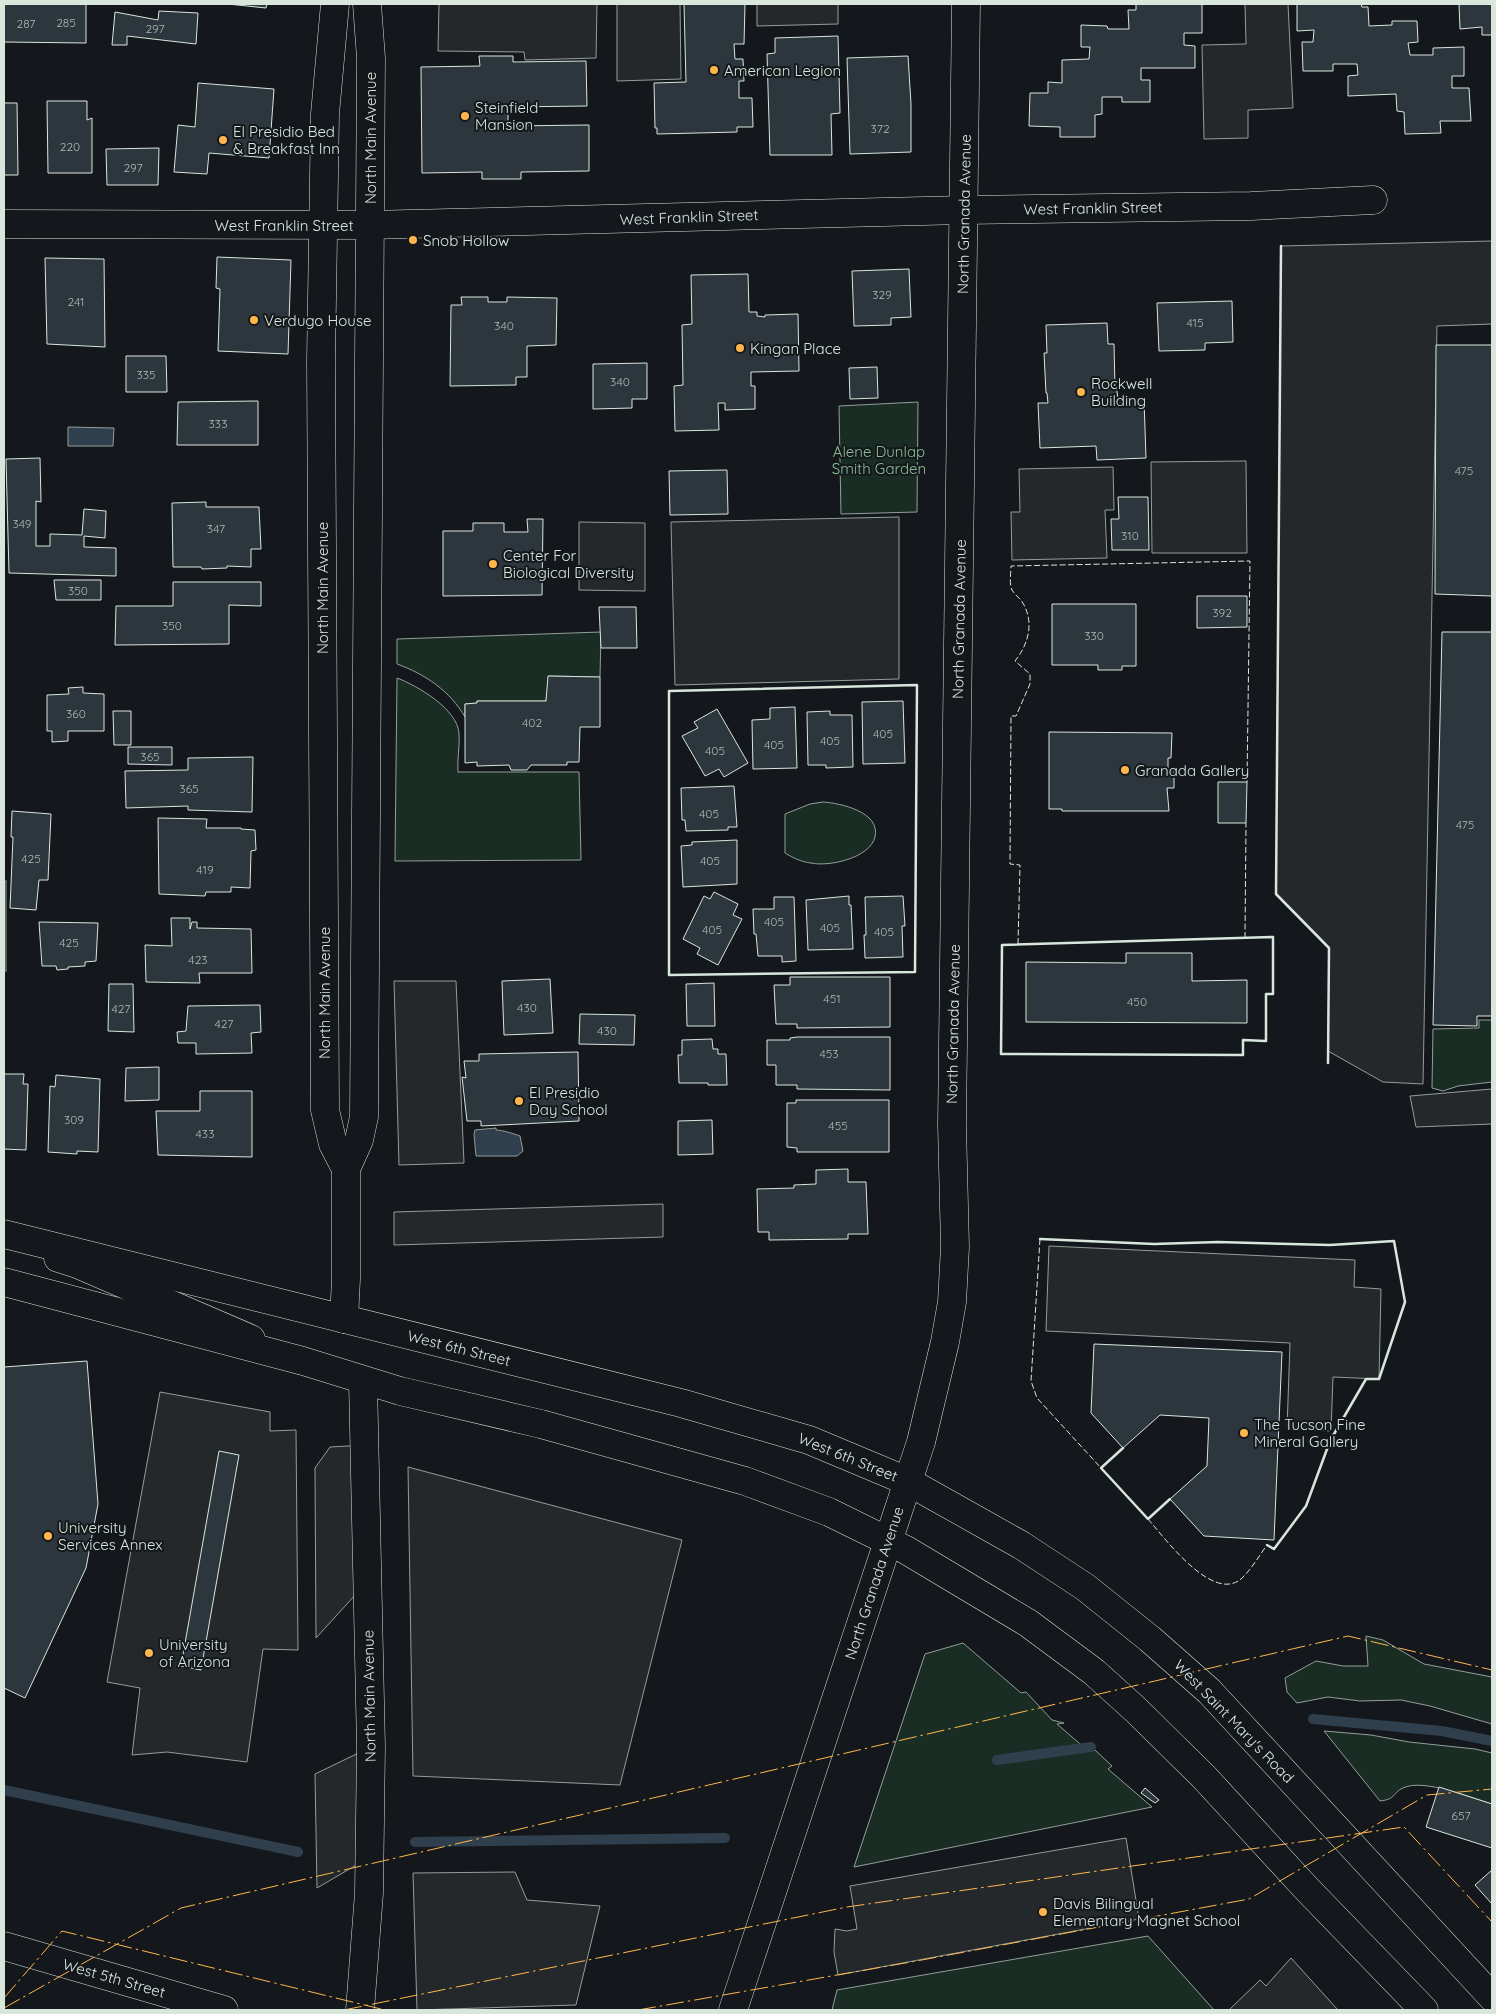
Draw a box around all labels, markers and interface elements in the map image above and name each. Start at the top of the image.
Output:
house number: 285 [56,15,76,30]
house number: 287 [17,16,35,31]
house number: 297 [145,21,165,36]
place label: American Legion [724,61,841,80]
marker: American Legion [708,64,720,76]
street label: North Main Avenue [361,72,380,204]
place label: Steinfield Mansion [475,98,538,134]
marker: Steinfield Mansion [459,110,471,122]
house number: 372 [870,121,890,136]
place label: El Presidio Bed & Breakfast Inn [233,122,340,158]
marker: El Presidio Bed & Breakfast Inn [217,134,229,146]
street label: North Granada Avenue [953,134,975,294]
house number: 220 [60,139,80,154]
house number: 297 [123,160,143,175]
street label: West Franklin Street [1023,197,1163,219]
street label: West Franklin Street [619,205,759,229]
street label: West Franklin Street [214,216,354,235]
place label: Snob Hollow [423,231,509,250]
marker: Snob Hollow [407,234,419,246]
house number: 329 [872,287,892,302]
house number: 241 [67,294,85,309]
place label: Verdugo House [264,311,371,330]
marker: Verdugo House [248,314,260,326]
house number: 415 [1186,315,1204,330]
house number: 340 [494,318,514,333]
place label: Kingan Place [750,339,841,358]
marker: Kingan Place [734,342,746,354]
house number: 335 [136,367,156,382]
house number: 340 [610,374,630,389]
place label: Rockwell Building [1091,374,1153,410]
marker: Rockwell Building [1075,386,1087,398]
house number: 333 [209,416,227,431]
park label: Alene Dunlap Smith Garden [832,442,926,478]
house number: 475 [1455,463,1473,478]
house number: 349 [12,516,32,531]
house number: 347 [207,521,225,536]
street label: North Main Avenue [313,522,332,654]
house number: 310 [1121,528,1139,543]
street label: North Granada Avenue [948,539,970,699]
place label: Center For Biological Diversity [503,546,634,582]
marker: Center For Biological Diversity [487,558,499,570]
house number: 350 [68,583,88,598]
house number: 392 [1212,605,1232,620]
house number: 350 [162,618,182,633]
house number: 330 [1084,628,1104,643]
house number: 360 [66,706,86,721]
house number: 402 [522,715,542,730]
house number: 405 [873,726,893,741]
house number: 405 [820,733,840,748]
house number: 405 [764,737,784,752]
house number: 405 [705,743,725,758]
house number: 365 [140,749,160,764]
place label: Granada Gallery [1135,761,1249,780]
marker: Granada Gallery [1119,764,1131,776]
house number: 365 [179,781,199,796]
house number: 405 [699,806,719,821]
house number: 475 [1456,817,1474,832]
house number: 425 [21,851,41,866]
house number: 405 [700,853,720,868]
house number: 419 [196,862,214,877]
house number: 405 [764,914,784,929]
house number: 405 [820,920,840,935]
house number: 405 [702,922,722,937]
house number: 405 [874,924,894,939]
street label: North Main Avenue [315,927,334,1059]
house number: 425 [59,935,79,950]
street label: North Granada Avenue [942,944,964,1104]
house number: 423 [188,952,208,967]
house number: 451 [823,991,841,1006]
house number: 450 [1127,994,1147,1009]
house number: 430 [517,1000,537,1015]
house number: 427 [112,1001,130,1016]
house number: 427 [215,1016,233,1031]
house number: 430 [597,1023,617,1038]
house number: 453 [819,1046,839,1061]
place label: El Presidio Day School [529,1083,608,1119]
marker: El Presidio Day School [513,1095,525,1107]
house number: 309 [64,1112,84,1127]
house number: 455 [828,1118,848,1133]
house number: 433 [196,1126,214,1141]
street label: West 6th Street [405,1326,513,1370]
place label: The Tucson Fine Mineral Gallery [1254,1415,1365,1451]
marker: The Tucson Fine Mineral Gallery [1238,1427,1250,1439]
street label: West 6th Street [795,1428,901,1486]
street label: North Granada Avenue [840,1504,908,1662]
place label: University Services Annex [58,1518,163,1554]
marker: University Services Annex [42,1530,54,1542]
street label: North Main Avenue [358,1630,380,1762]
place label: University of Arizona [159,1635,230,1671]
marker: University of Arizona [143,1647,155,1659]
street label: West Saint Mary's Road [1170,1655,1298,1787]
house number: 657 [1451,1808,1471,1823]
place label: Davis Bilingual Elementary Magnet School [1053,1894,1240,1930]
marker: Davis Bilingual Elementary Magnet School [1037,1906,1049,1918]
street label: West 5th Street [61,1954,167,2002]

